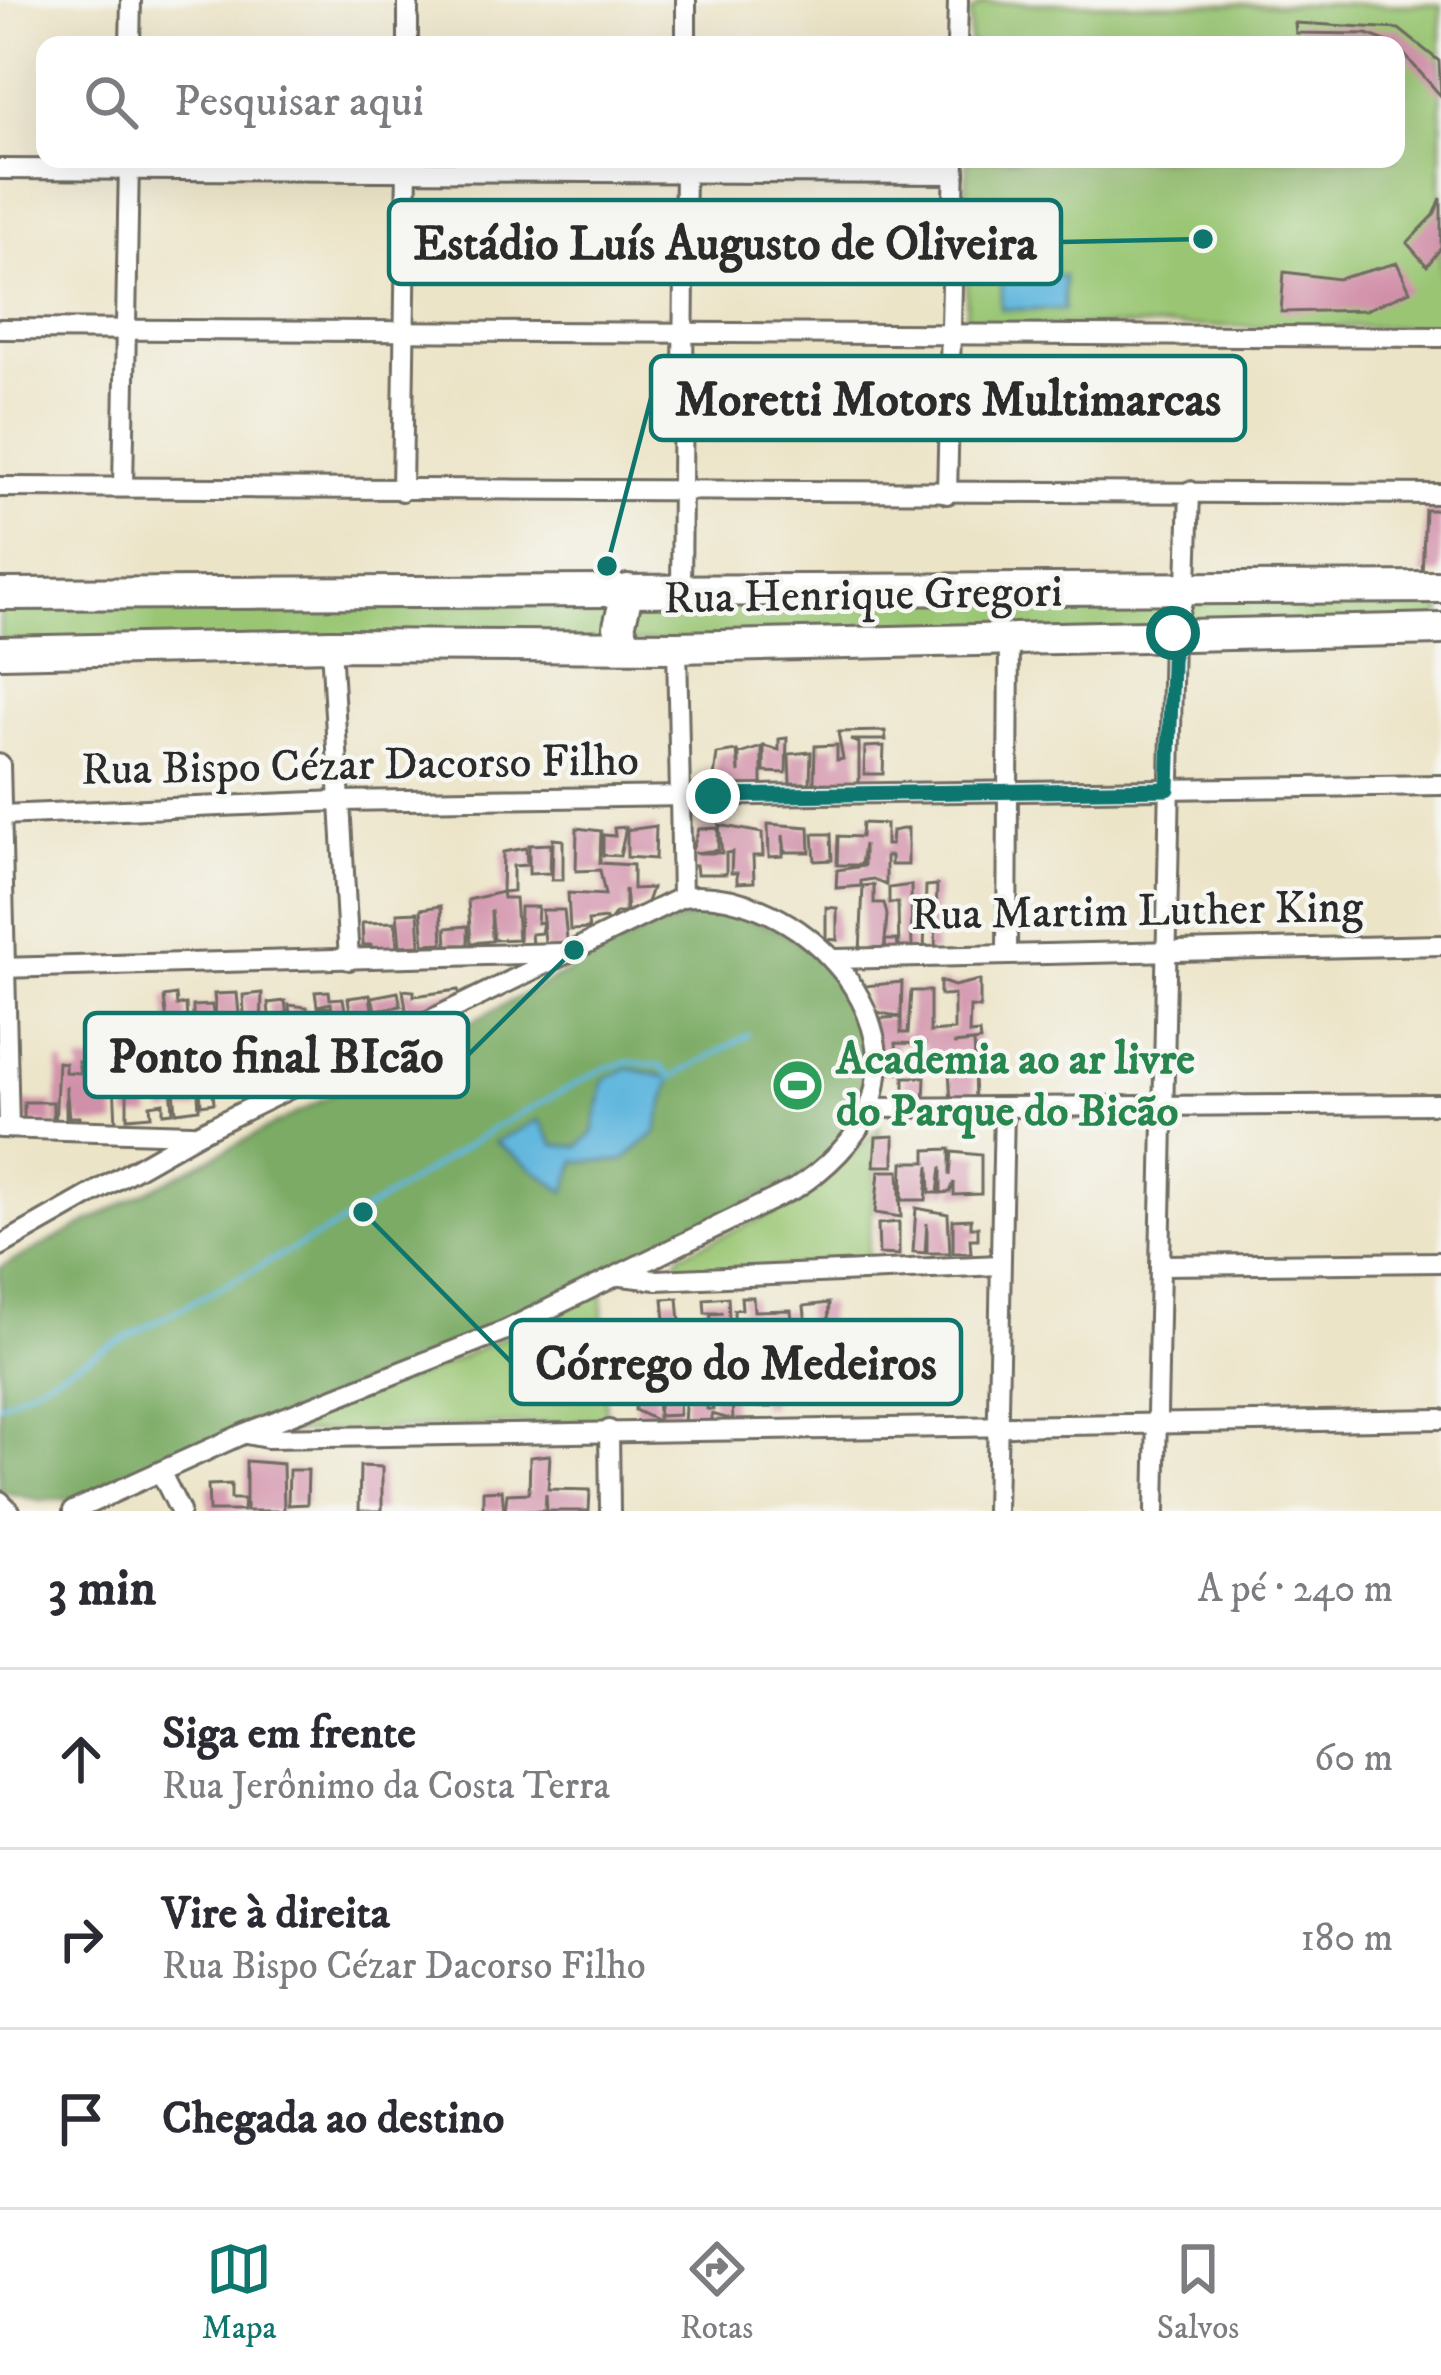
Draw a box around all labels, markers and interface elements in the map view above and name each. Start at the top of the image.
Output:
search box [36,36,1405,168]
icon: search [78,69,144,135]
text: Pesquisar aqui [174,74,424,130]
callout: Estádio Luís Augusto de Oliveira [389,200,1061,284]
text: Estádio Luís Augusto de Oliveira [413,215,1037,275]
callout: Moretti Motors Multimarcas [651,356,1245,440]
text: Moretti Motors Multimarcas [675,371,1221,431]
street label: Rua Henrique Gregori [663,565,1063,627]
route start [1146,606,1200,660]
street label: Rua Bispo Cézar Dacorso Filho [81,733,639,799]
route end [686,769,740,823]
street label: Rua Martim Luther King [910,880,1364,944]
callout: Ponto final BIcão [85,1013,468,1097]
text: Ponto final BIcão [108,1028,444,1088]
place label: Academia ao ar livre do Parque do Bicão [835,1032,1195,1140]
sports icon: Academia ao ar livre do Parque do Bicão [769,1058,825,1114]
callout: Córrego do Medeiros [511,1320,961,1404]
text: Córrego do Medeiros [535,1335,937,1395]
text: 3 min [48,1557,156,1621]
text: A pé · 240 m [1198,1565,1393,1614]
text: Siga em frente [162,1706,416,1762]
icon: ahead [48,1726,114,1792]
text: 60 m [1314,1734,1393,1783]
text: Rua Jerônimo da Costa Terra [162,1762,610,1811]
text: Vire à direita [162,1886,390,1942]
icon: right [48,1906,114,1972]
text: 180 m [1301,1914,1393,1963]
text: Rua Bispo Cézar Dacorso Filho [162,1942,646,1991]
icon: arrive [48,2086,114,2152]
text: Chegada ao destino [162,2091,504,2147]
tab: Mapa [202,2236,276,2349]
tab: Rotas [680,2236,753,2349]
tab: Salvos [1157,2236,1239,2349]

